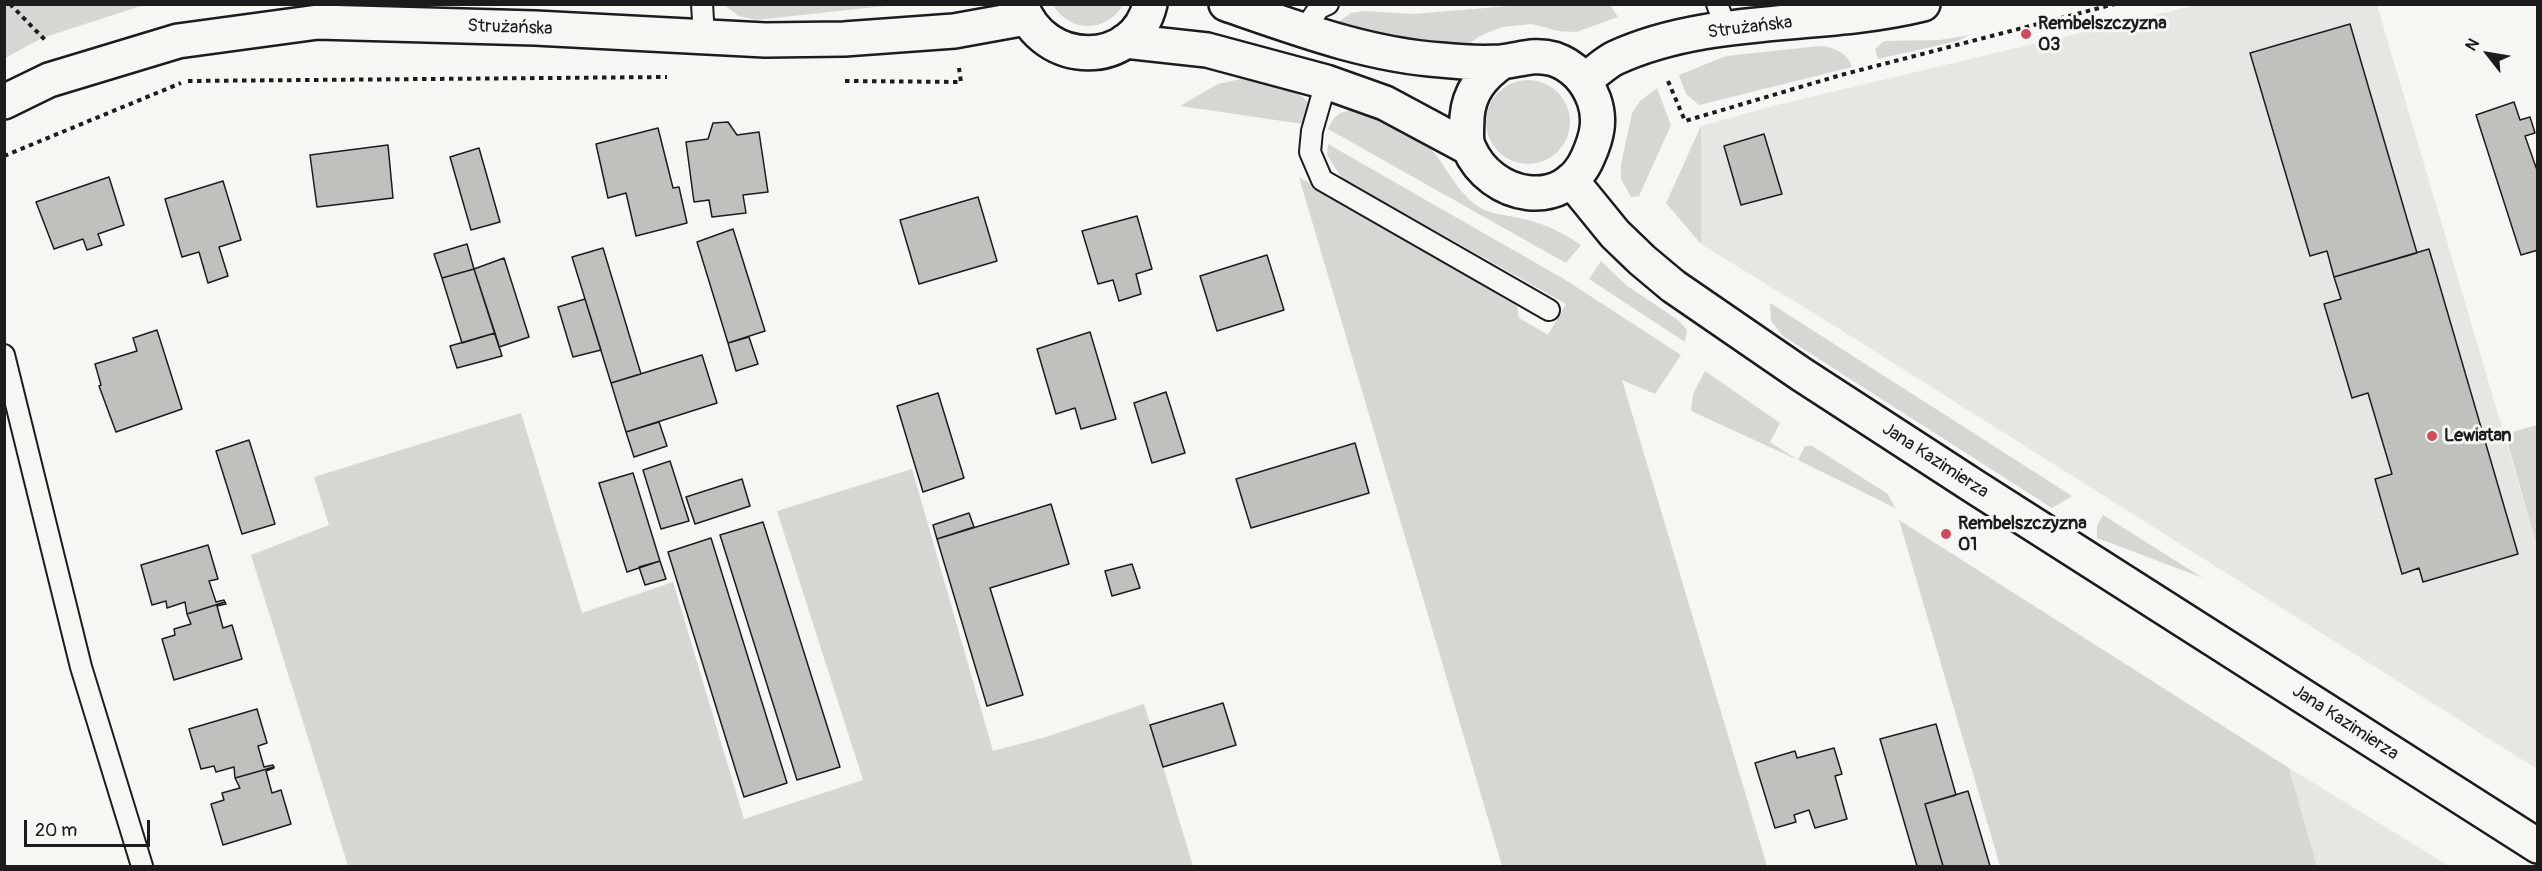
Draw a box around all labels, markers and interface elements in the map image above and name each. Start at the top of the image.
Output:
street label: Strużańska [1706,12,1794,44]
place label: Rembelszczyzna 03 [2038,13,2167,56]
street label: Strużańska [467,16,553,40]
north arrow [2458,24,2518,84]
marker: Rembelszczyzna 03 [2019,27,2033,41]
text: N [2461,35,2484,55]
street label: Jana Kazimierza [1878,419,1992,503]
place label: Lewiatan [2444,425,2511,447]
marker: Lewiatan [2425,429,2439,443]
place label: Rembelszczyzna 01 [1958,513,2087,556]
marker: Rembelszczyzna 01 [1939,527,1953,541]
street label: Jana Kazimierza [2288,681,2402,765]
scale bar [27,808,153,846]
text: 20 m [35,819,77,842]

